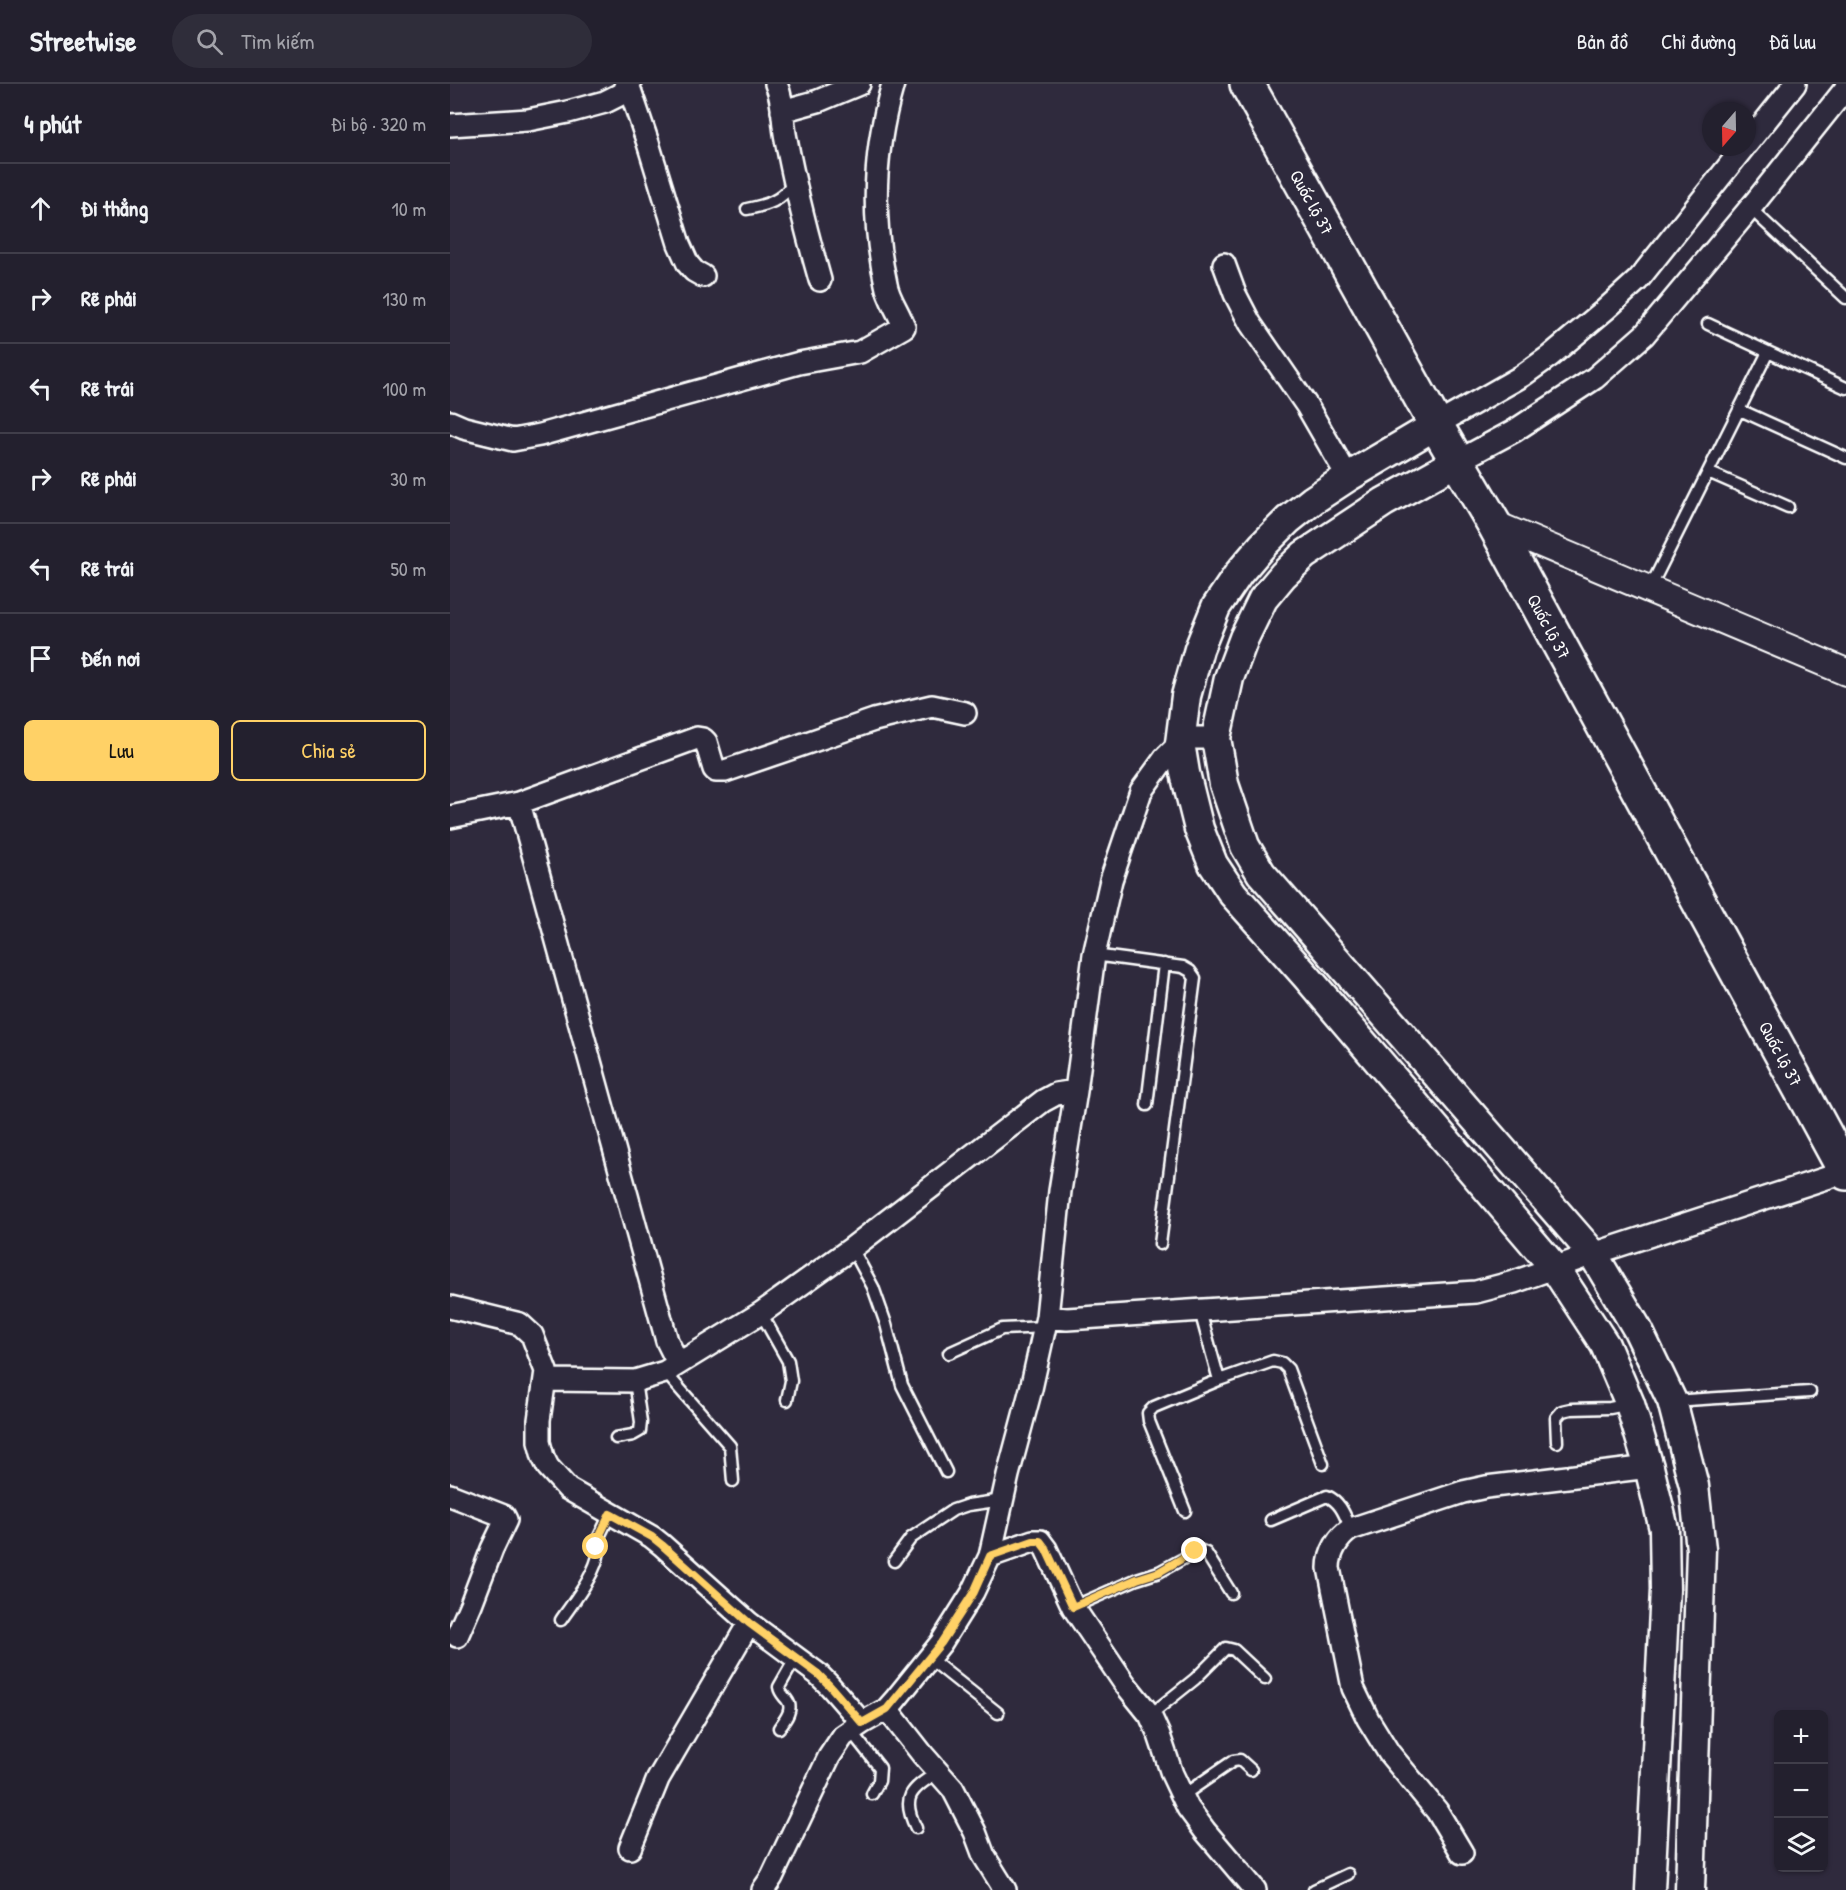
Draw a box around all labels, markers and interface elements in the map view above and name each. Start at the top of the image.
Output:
search box [172,14,592,68]
text: Streetwise [30,22,136,60]
icon: search [193,25,226,58]
text: Tìm kiếm [241,26,314,56]
text: Bản đồ [1577,27,1628,56]
text: Chỉ đường [1661,27,1736,56]
text: Đã lưu [1769,27,1816,56]
north arrow [1702,102,1756,156]
text: 4 phút [24,106,81,141]
text: Đi bộ · 320 m [331,110,426,137]
street label: Quốc lộ 37 [1284,165,1341,239]
icon: ahead [24,192,57,225]
text: Đi thẳng [81,193,148,223]
text: 10 m [392,195,426,222]
icon: right [24,282,57,315]
text: Rẽ phải [81,283,137,313]
text: 130 m [383,285,426,312]
icon: left [24,372,57,405]
text: Rẽ trái [81,373,134,403]
text: 100 m [383,375,426,402]
icon: right [24,462,57,495]
text: Rẽ phải [81,463,137,493]
text: 30 m [390,465,426,492]
icon: left [24,552,57,585]
text: Rẽ trái [81,553,134,583]
text: 50 m [390,555,426,582]
street label: Quốc lộ 37 [1522,589,1577,663]
icon: arrive [24,642,57,675]
text: Đến nơi [81,643,141,673]
button: Lưu [24,720,219,781]
button: Chia sẻ [231,720,426,781]
street label: Quốc lộ 37 [1753,1017,1809,1091]
route start [582,1533,608,1559]
route end [1181,1537,1207,1563]
map controls [1774,1710,1828,1872]
button: + [1774,1710,1828,1764]
button: − [1774,1764,1828,1818]
button: layers [1774,1818,1828,1872]

